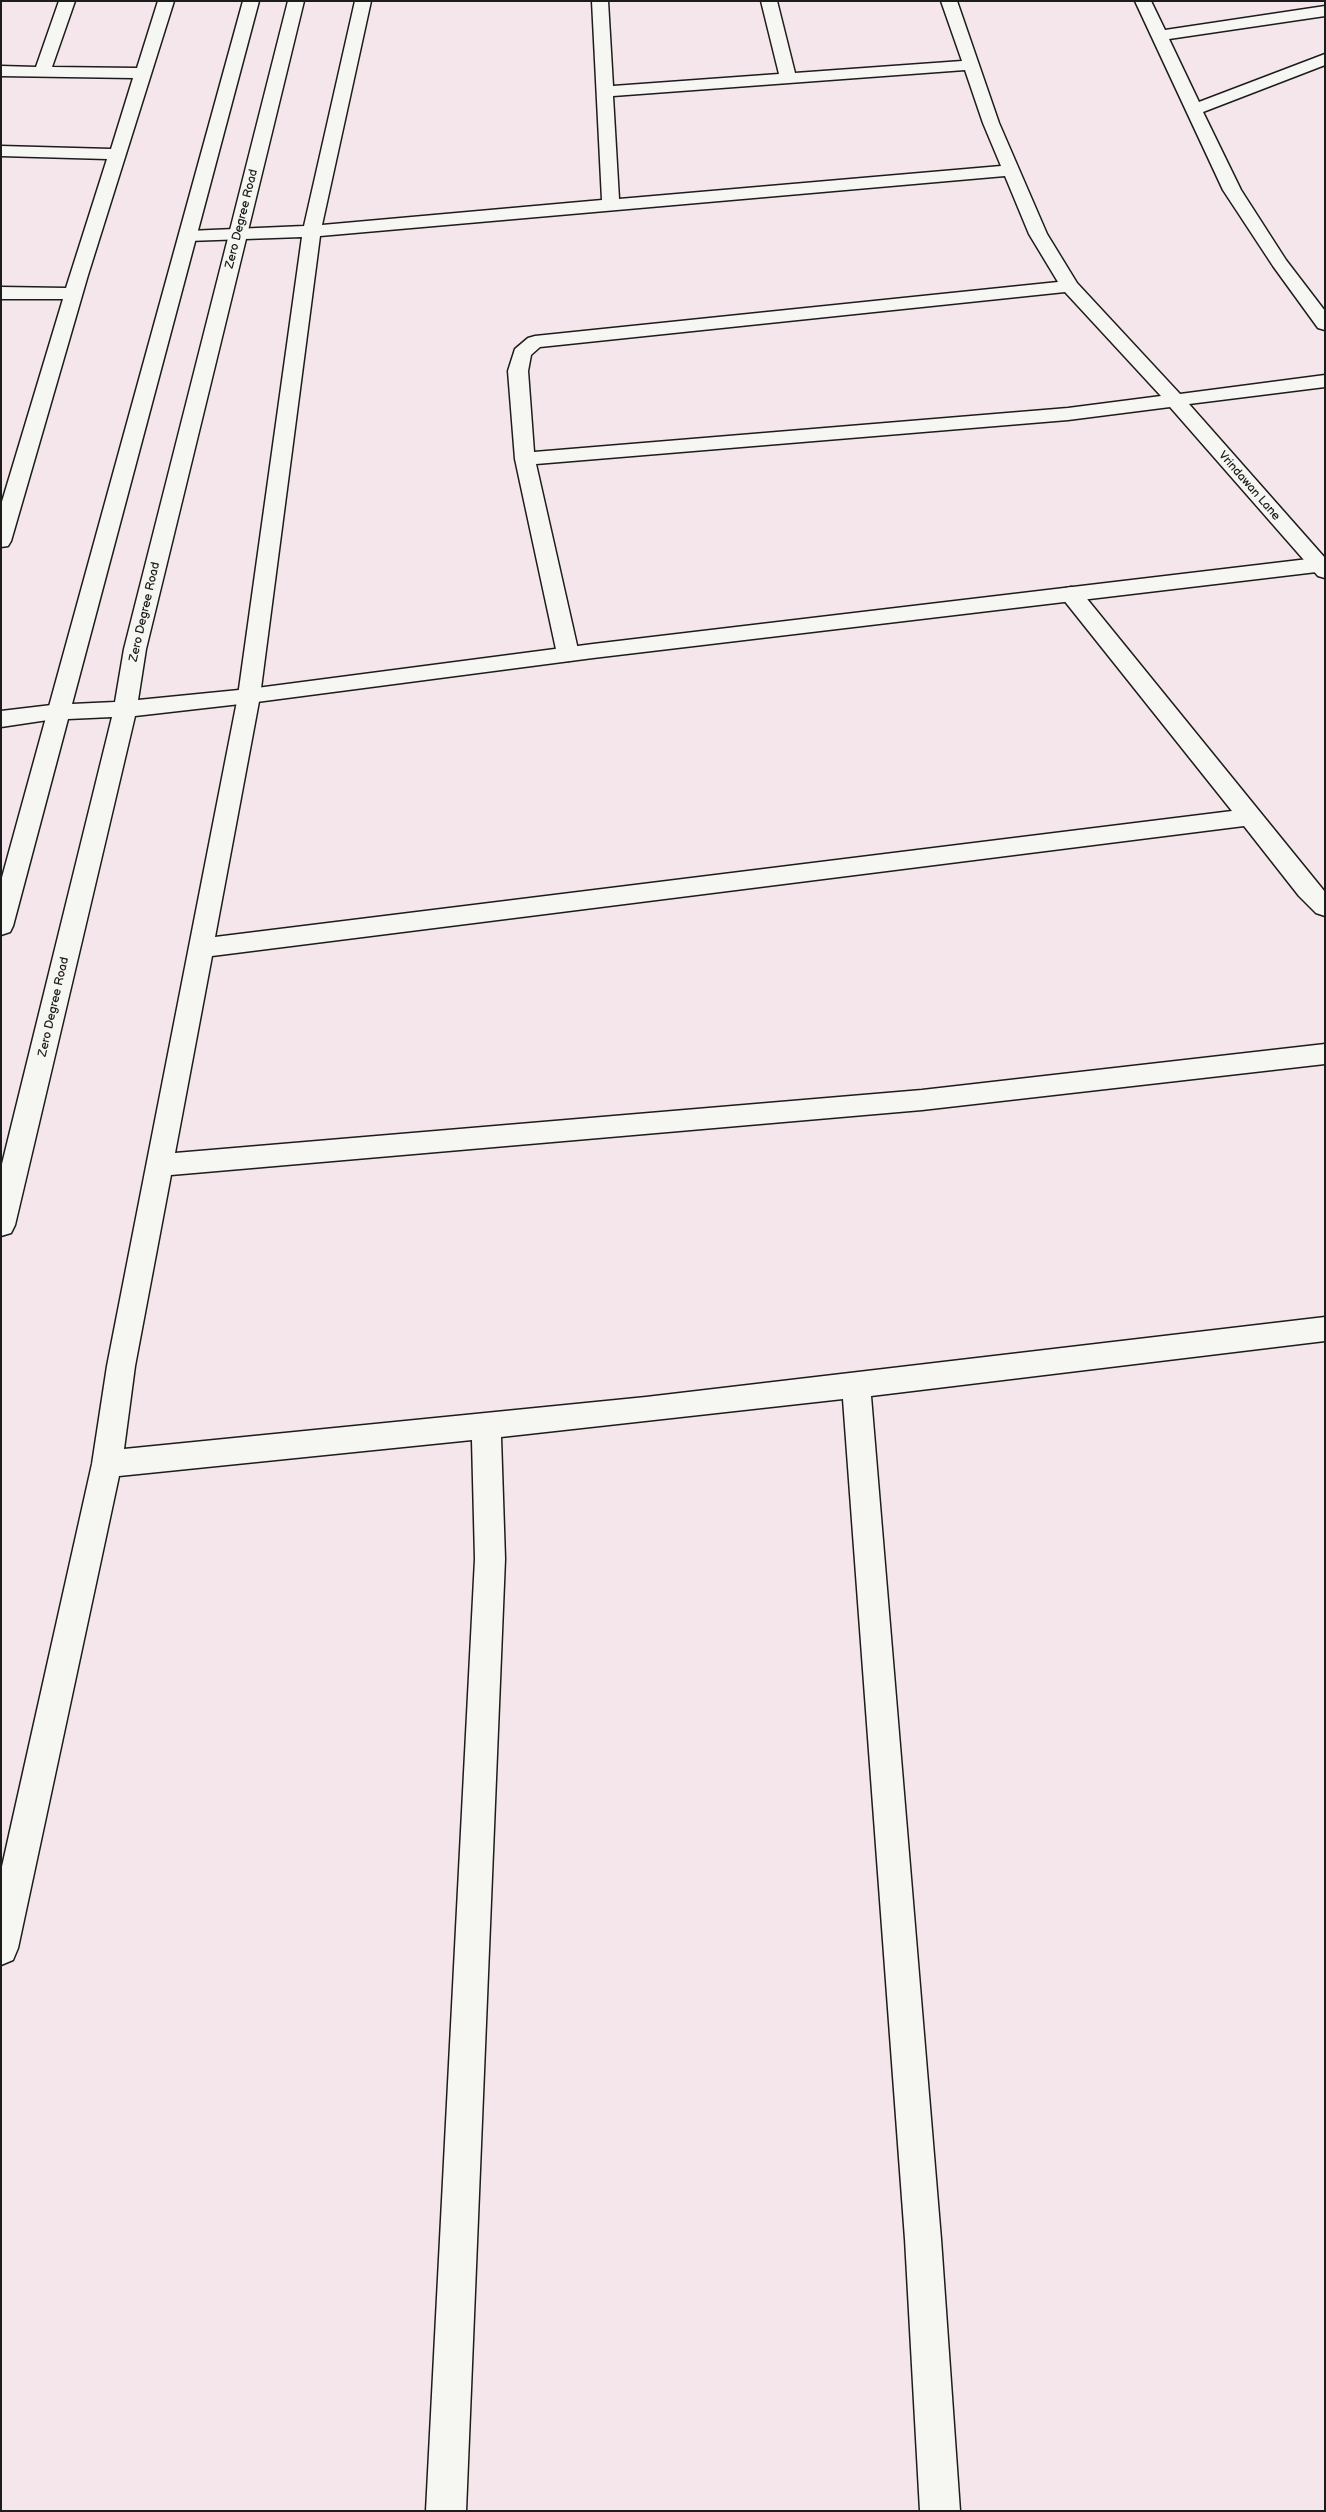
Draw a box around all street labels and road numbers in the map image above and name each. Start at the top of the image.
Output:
street label: Zero Degree Road [223,168,261,270]
street label: Vrindawan Lane [1215,448,1283,524]
street label: Zero Degree Road [127,561,163,663]
street label: Zero Degree Road [36,956,72,1058]

